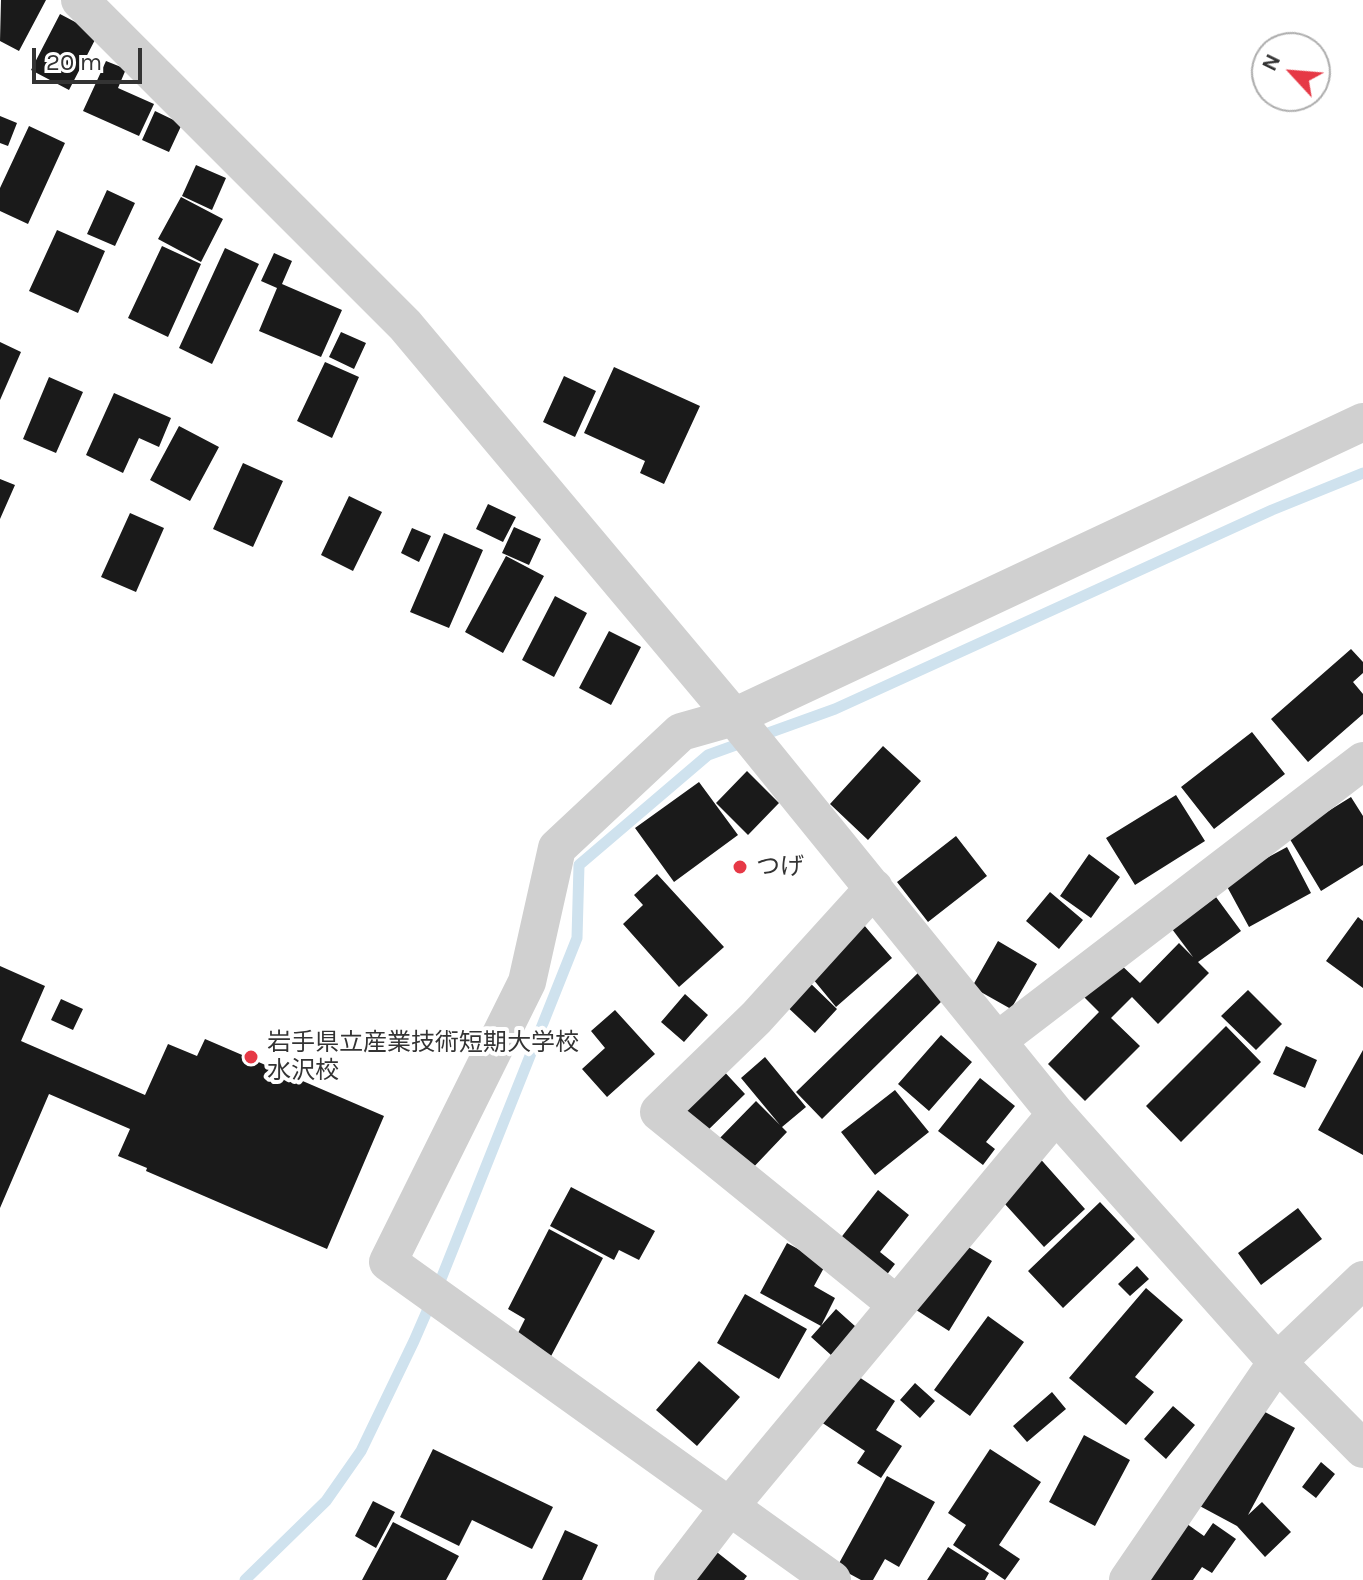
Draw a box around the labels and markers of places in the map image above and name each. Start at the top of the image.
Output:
place label: つげ [756,853,804,881]
marker: つげ [731,858,749,876]
place label: 岩手県立産業技術短期大学校 水沢校 [267,1029,579,1085]
marker: 岩手県立産業技術短期大学校 水沢校 [242,1048,260,1066]

